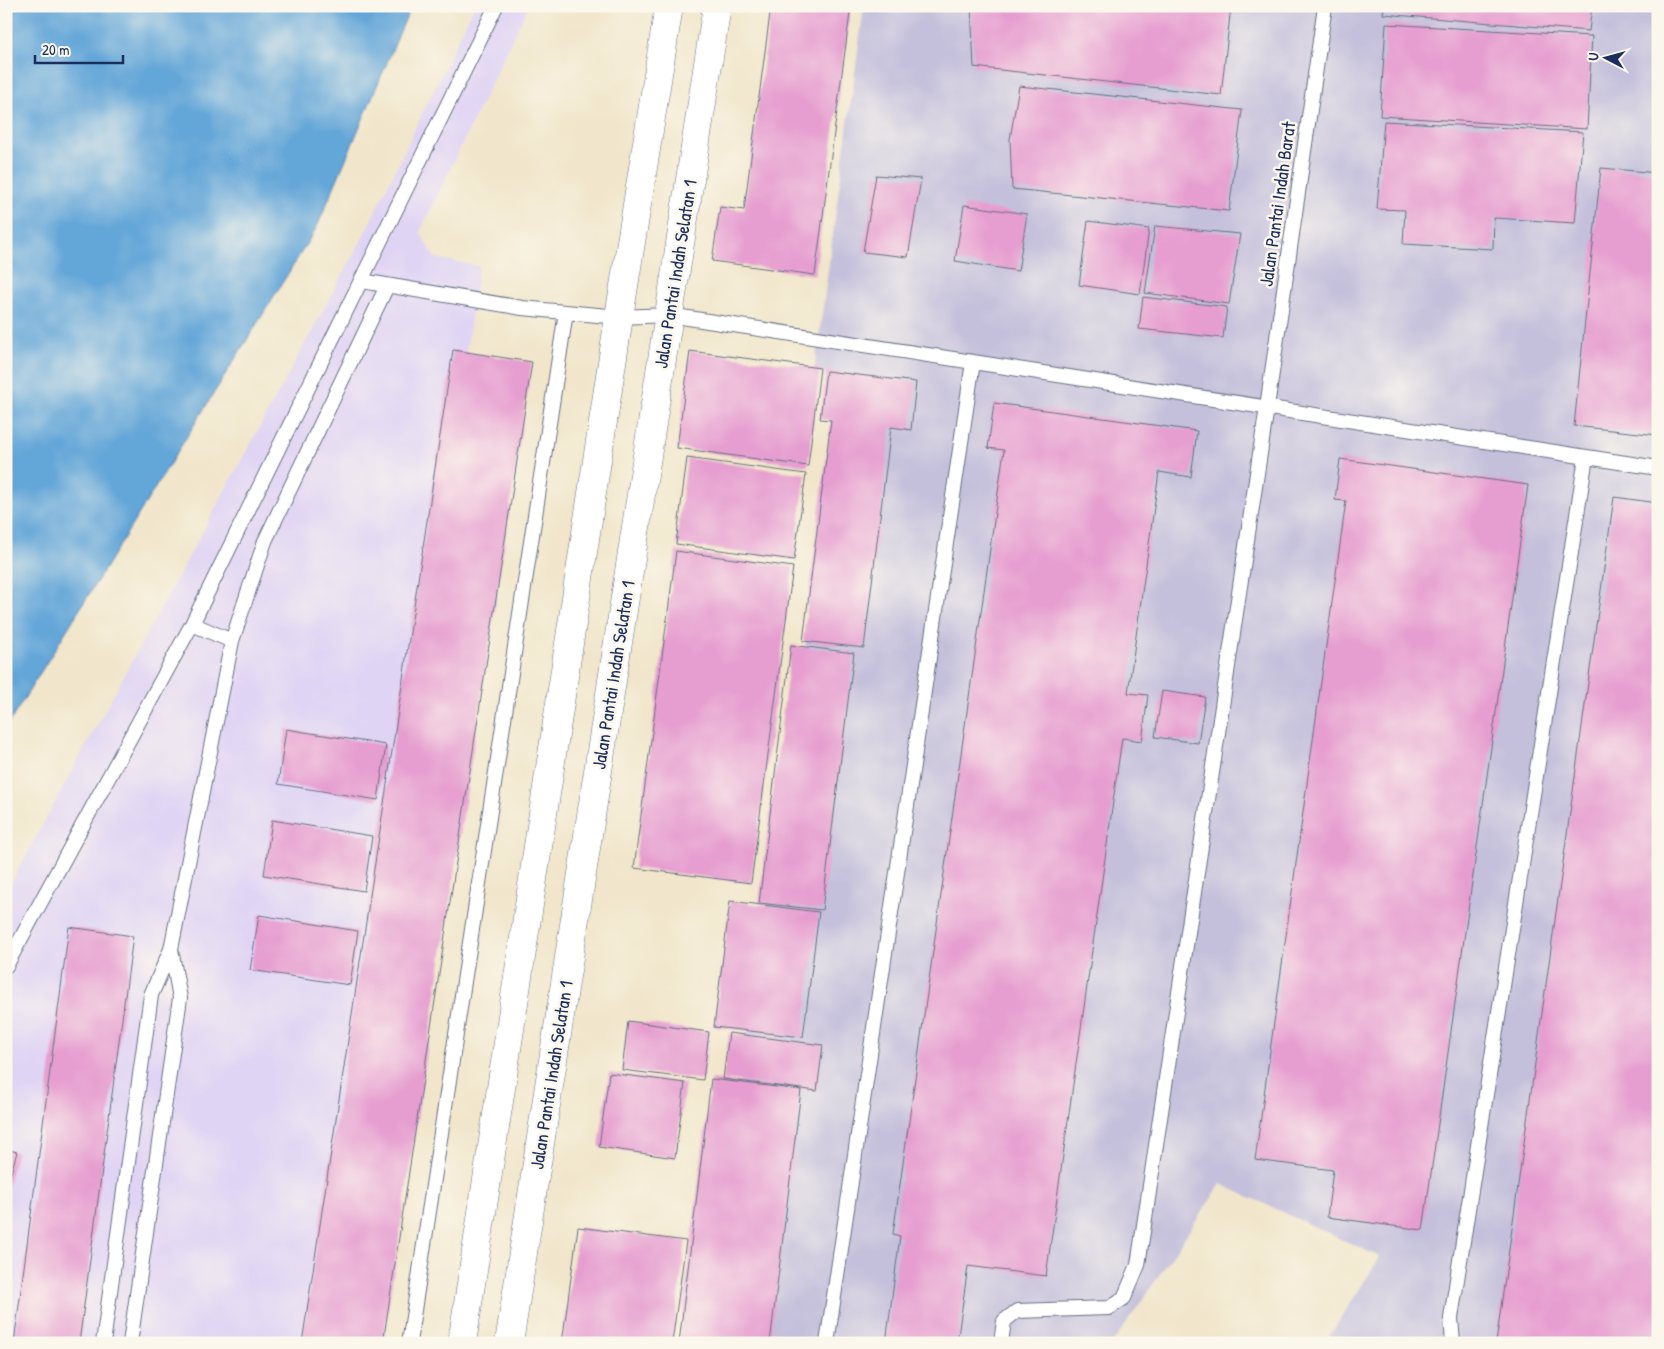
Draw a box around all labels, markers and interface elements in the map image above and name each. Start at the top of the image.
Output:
scale bar [35,32,122,64]
north arrow [1582,32,1632,82]
text: 20 m [42,39,69,60]
text: U [1583,51,1602,61]
street label: Jalan Pantai Indah Barat [1253,119,1302,288]
street label: Jalan Pantai Indah Selatan 1 [647,178,703,370]
street label: Jalan Pantai Indah Selatan 1 [585,579,641,771]
street label: Jalan Pantai Indah Selatan 1 [523,979,579,1171]

